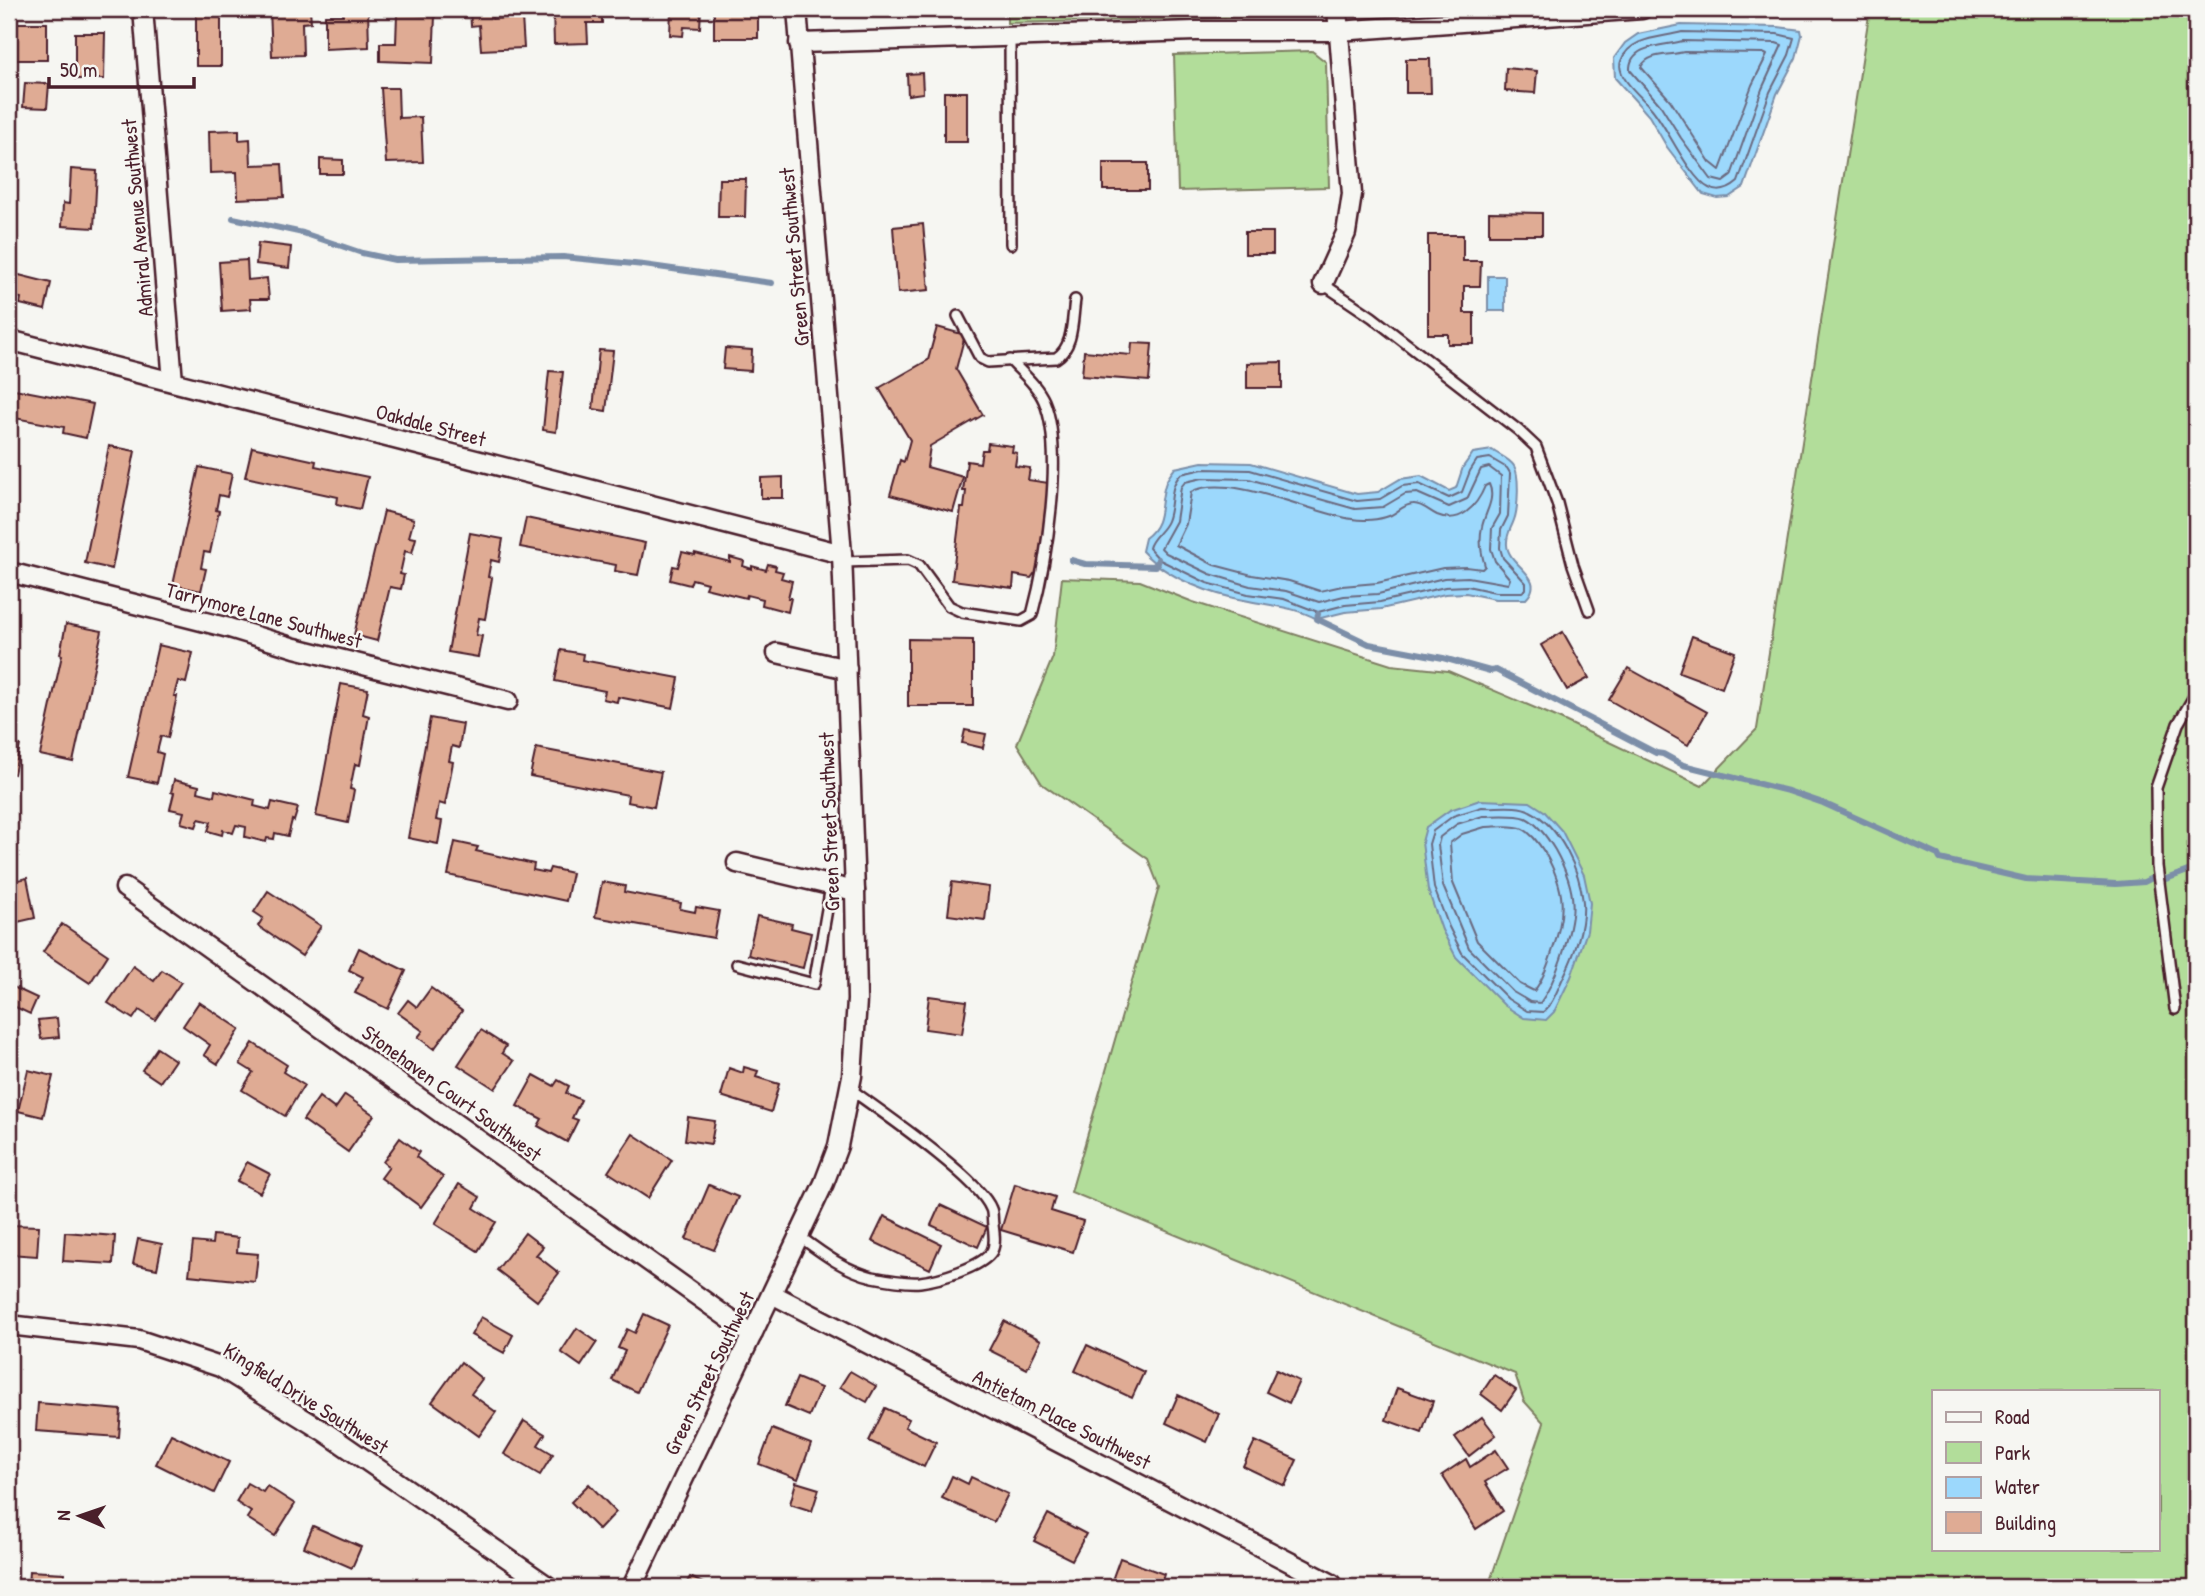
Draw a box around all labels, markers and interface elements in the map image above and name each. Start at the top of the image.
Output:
scale bar [49,46,194,90]
text: 50 m [60,55,97,84]
street label: Admiral Avenue Southwest [114,117,160,318]
street label: Green Street Southwest [772,166,816,347]
street label: Oakdale Street [373,396,490,454]
street label: Tarrymore Lane Southwest [163,575,366,655]
street label: Green Street Southwest [811,731,847,912]
street label: Stonehaven Court Southwest [356,1018,548,1169]
street label: Green Street Southwest [657,1286,762,1460]
street label: Kingfield Drive Southwest [218,1335,395,1461]
street label: Antietam Place Southwest [968,1362,1156,1477]
legend [1932,1390,2160,1550]
text: Road [1995,1402,2029,1431]
text: Park [1995,1438,2030,1467]
text: Water [1995,1472,2040,1501]
north arrow [46,1480,116,1550]
text: Building [1995,1508,2056,1537]
text: N [50,1510,76,1521]

